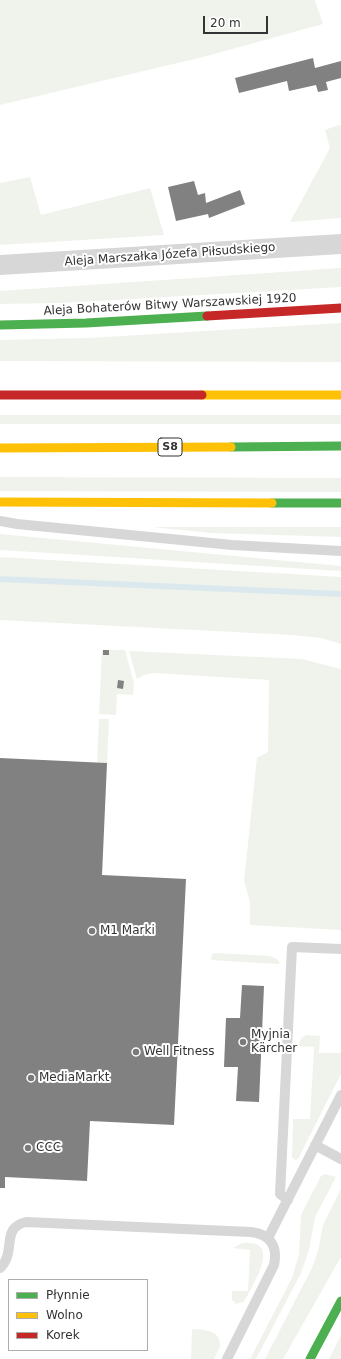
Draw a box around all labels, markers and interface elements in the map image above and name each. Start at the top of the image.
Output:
scale bar [205,8,270,34]
text: 20 m [210,16,241,30]
street label: Aleja Marszałka Józefa Piłsudskiego [64,240,276,270]
street label: Aleja Bohaterów Bitwy Warszawskiej 1920 [43,291,297,319]
road number: S8 [158,438,182,456]
place label: M1 Marki [100,924,155,938]
marker: M1 Marki [87,926,97,936]
place label: Myjnia Kärcher [251,1028,297,1056]
marker: Myjnia Kärcher [238,1037,248,1047]
place label: Well Fitness [144,1045,215,1059]
marker: Well Fitness [131,1047,141,1057]
place label: MediaMarkt [39,1071,109,1085]
marker: MediaMarkt [26,1073,36,1083]
place label: CCC [36,1141,61,1155]
marker: CCC [23,1143,33,1153]
legend [8,1279,148,1351]
text: Płynnie [46,1288,90,1302]
text: Wolno [46,1308,83,1322]
text: Korek [46,1328,80,1342]

